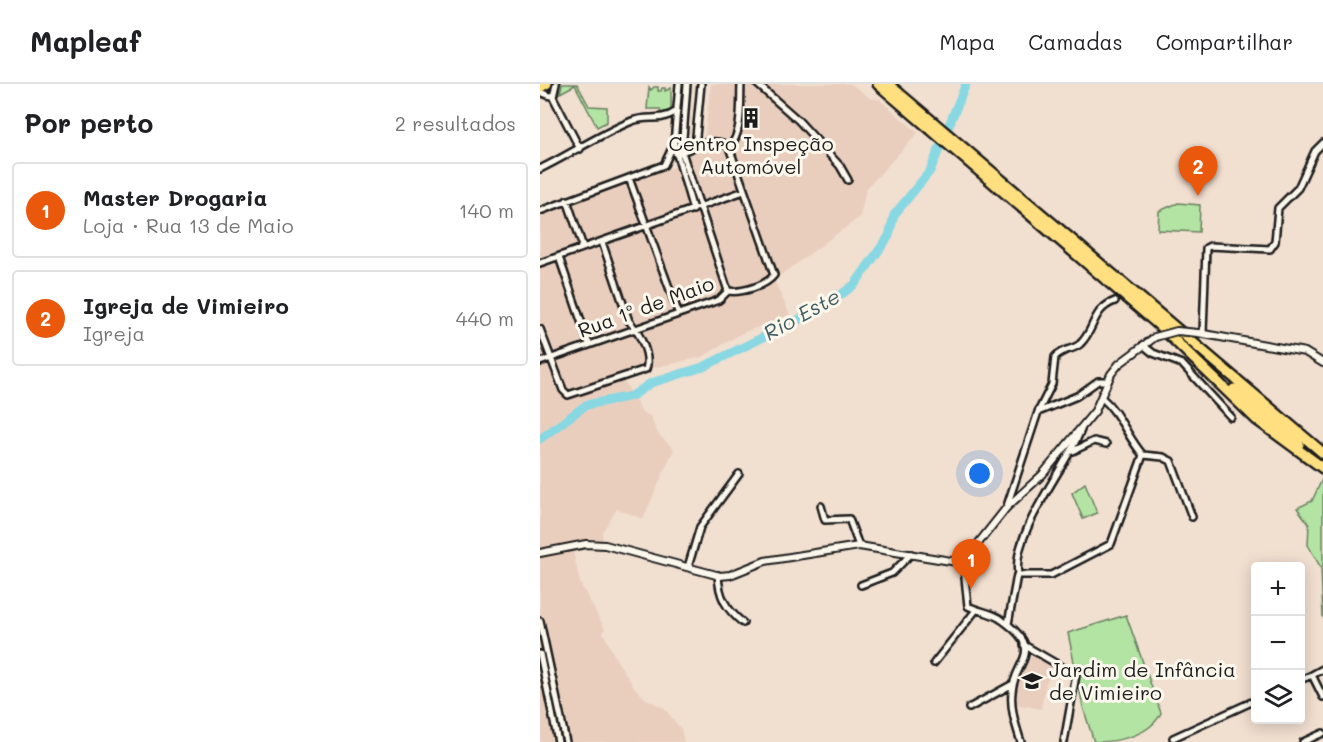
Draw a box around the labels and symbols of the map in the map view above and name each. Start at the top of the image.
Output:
building icon: Centro Inspeção Automóvel [739,106,763,130]
place label: Centro Inspeção Automóvel [668,130,834,179]
pin: 2 [1178,147,1218,196]
street label: Rua 1º de Maio [574,269,717,343]
water label: Rio Este [758,282,844,346]
your location [965,459,994,488]
pin: 1 [952,540,990,589]
place label: Jardim de Infância de Vimieiro [1049,656,1236,705]
school or university icon: Jardim de Infância de Vimieiro [1020,669,1044,693]

